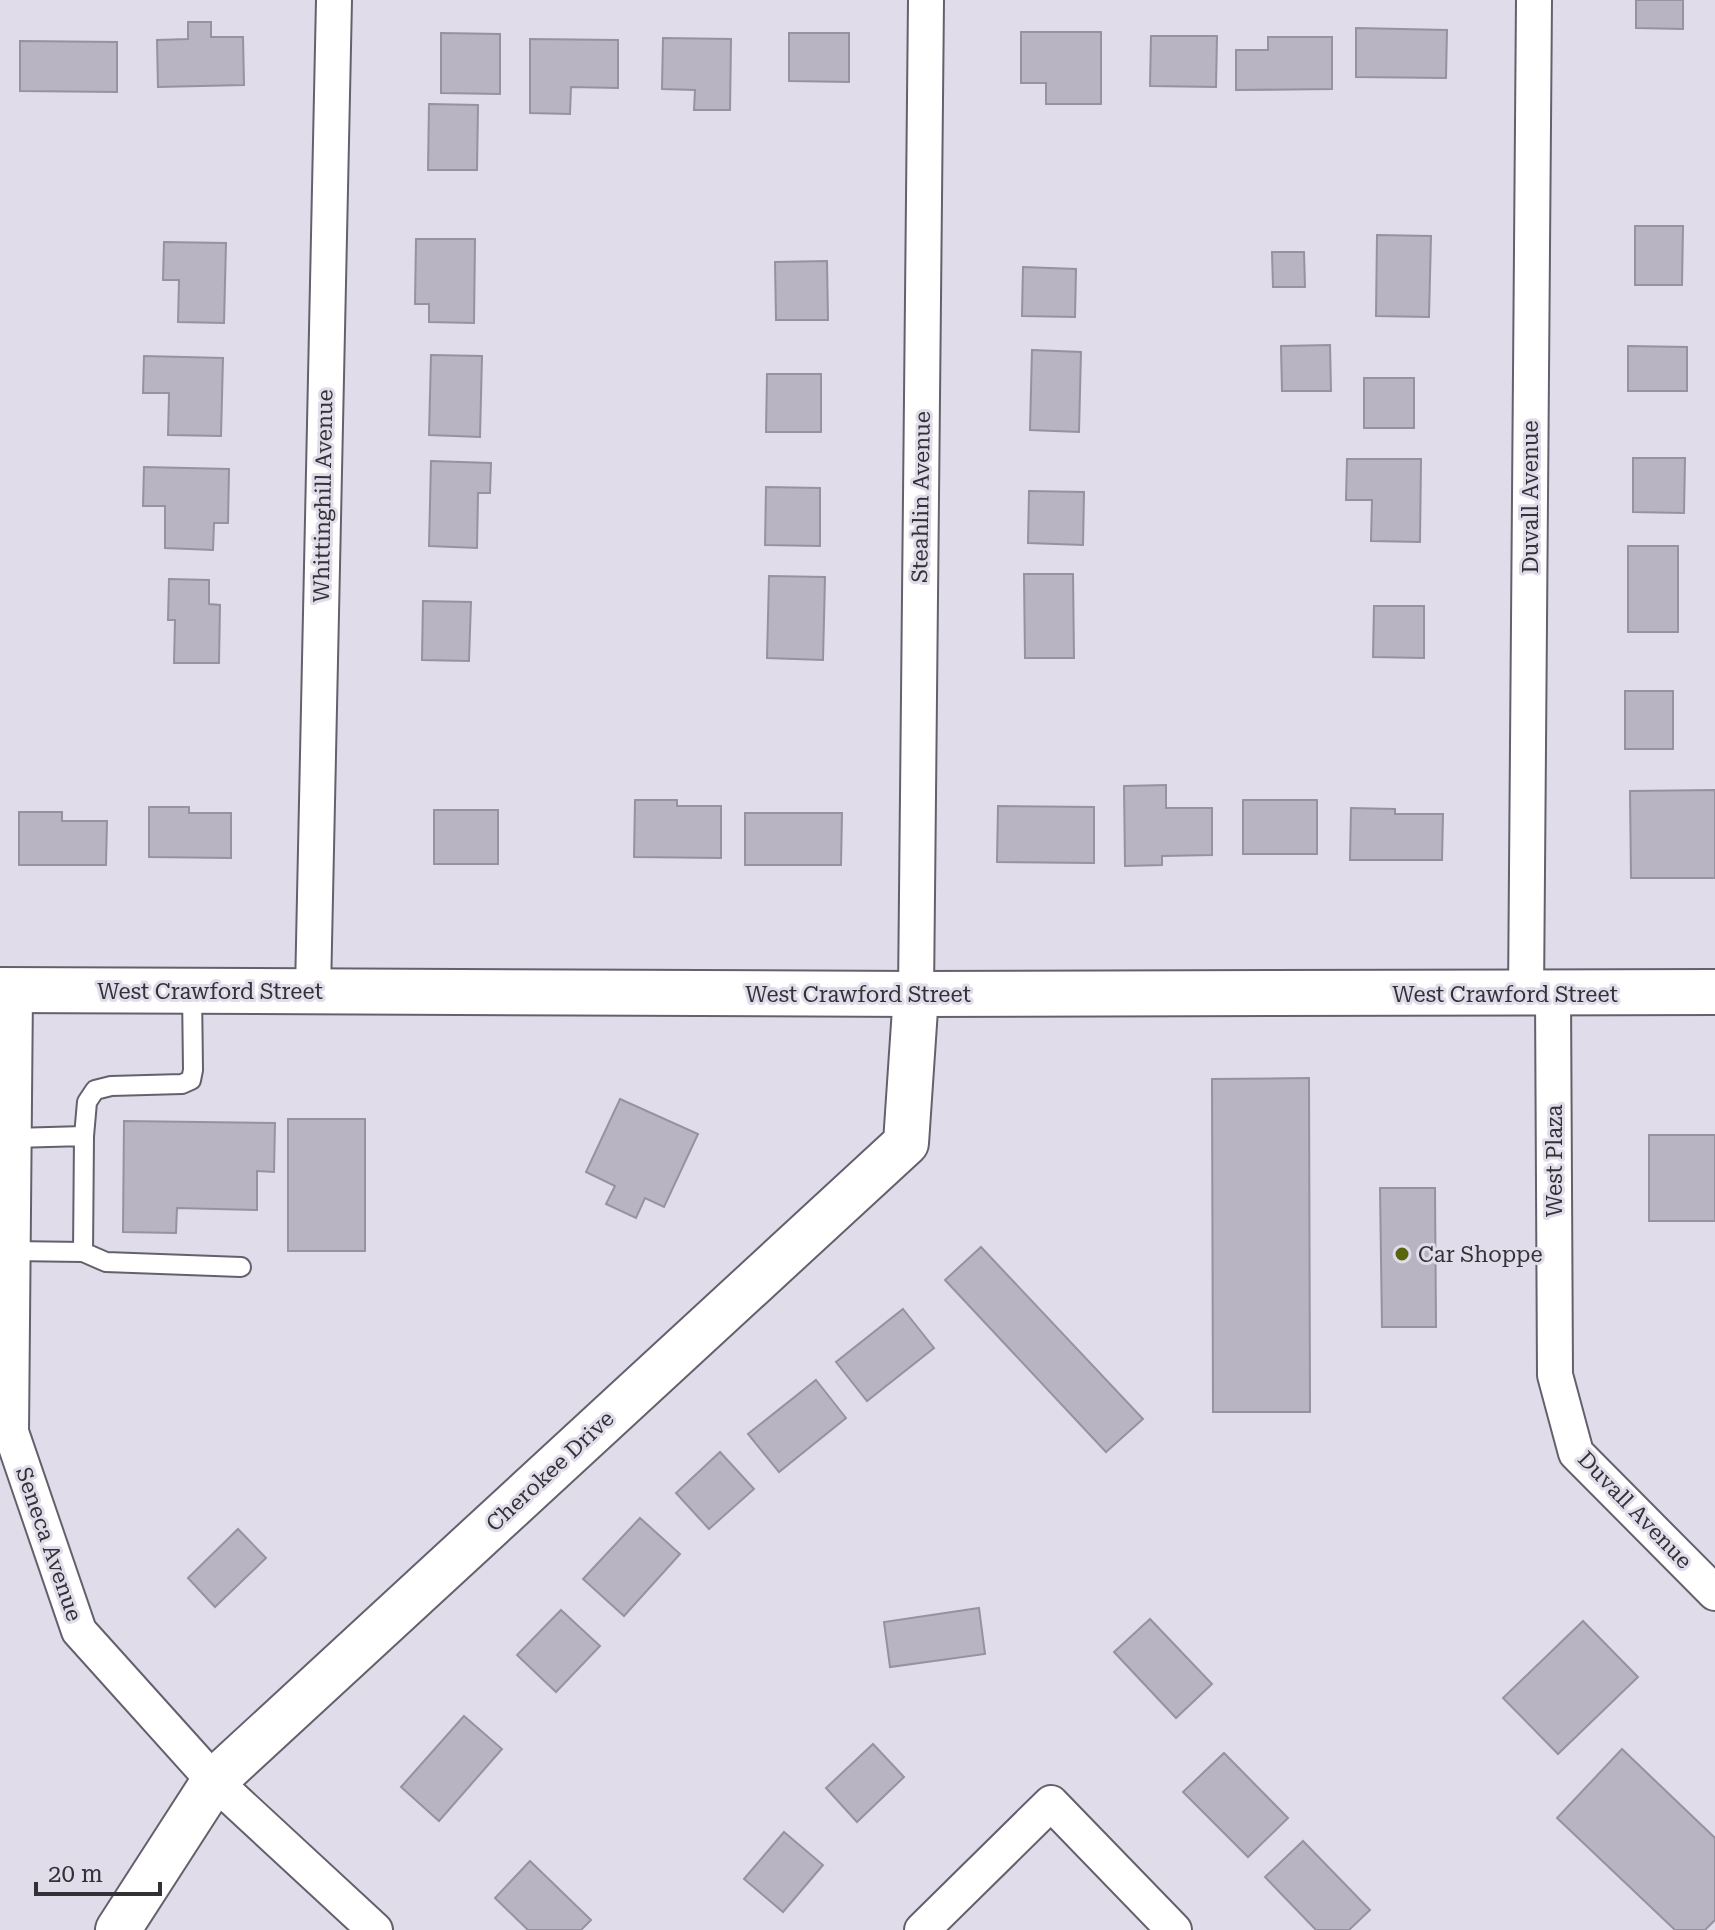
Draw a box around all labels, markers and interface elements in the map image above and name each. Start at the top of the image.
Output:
street label: Whittinghill Avenue [309,389,337,603]
street label: Steahlin Avenue [907,411,935,583]
street label: Duvall Avenue [1518,421,1543,574]
street label: West Crawford Street [97,979,323,1004]
street label: West Crawford Street [745,982,971,1007]
street label: West Crawford Street [1392,982,1618,1007]
street label: West Plaza [1542,1105,1567,1217]
place label: Car Shoppe [1418,1242,1543,1267]
marker: Car Shoppe [1393,1245,1411,1263]
street label: Cherokee Drive [481,1406,619,1536]
street label: Duvall Avenue [1573,1446,1697,1574]
street label: Seneca Avenue [11,1464,87,1624]
scale bar [36,1846,160,1896]
text: 20 m [48,1860,103,1888]

